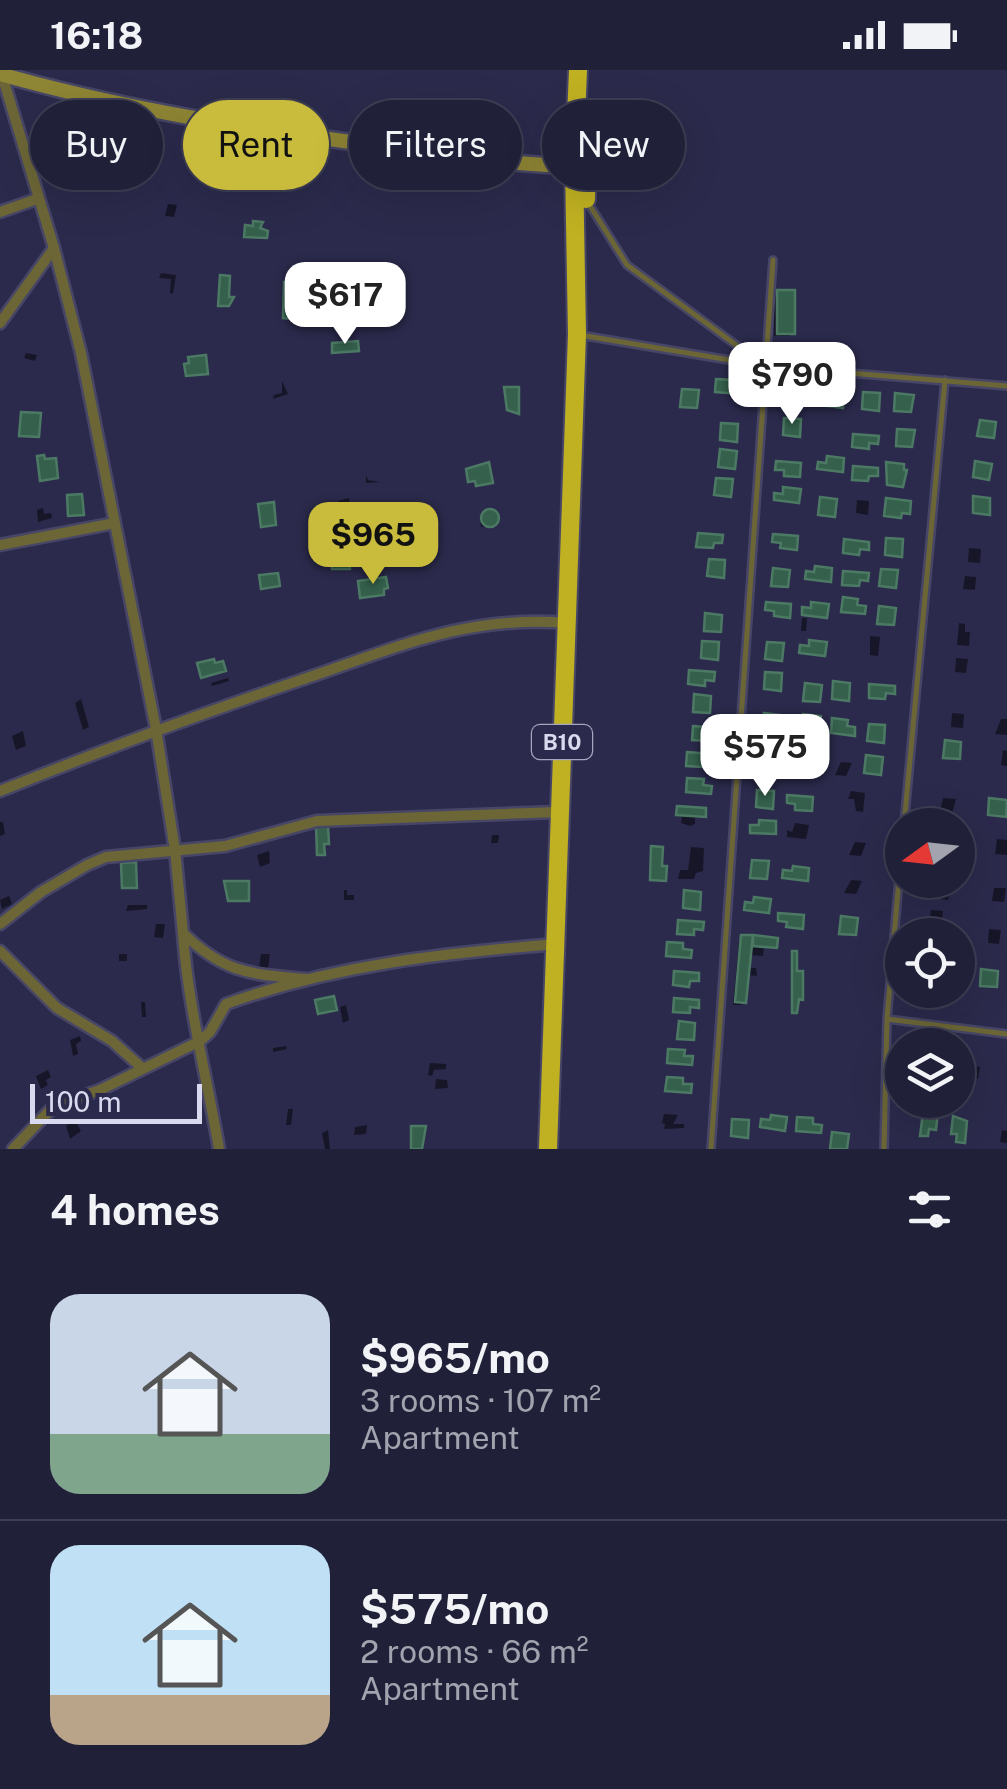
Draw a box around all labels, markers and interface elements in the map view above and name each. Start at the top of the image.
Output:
text: 16:18 [50,13,143,58]
chip: Buy [30,100,163,190]
chip: Rent [183,100,329,190]
chip: Filters [349,100,522,190]
chip: New [542,100,685,190]
pin: $617 [286,262,404,347]
text: $617 [307,276,383,313]
pin: $790 [733,342,851,427]
text: $790 [750,356,834,393]
pin: $965 [314,502,432,587]
text: $965 [330,516,416,553]
pin: $575 [706,714,824,799]
road number: B10 [532,725,592,759]
text: $575 [722,728,808,765]
north arrow [885,808,975,898]
map controls [885,808,975,1118]
button: locate [885,918,975,1008]
button: layers [885,1028,975,1118]
scale bar [30,1079,202,1124]
text: 100 m [45,1085,122,1118]
icon: filters [902,1182,957,1237]
text: 4 homes [50,1185,220,1234]
text: $965/mo [360,1333,550,1382]
icon: home [130,1334,250,1454]
text: 3 rooms · 107 m² [360,1382,601,1419]
text: Apartment [360,1419,520,1456]
text: $575/mo [360,1584,549,1633]
icon: home [130,1585,250,1705]
text: 2 rooms · 66 m² [360,1633,588,1670]
text: Apartment [360,1670,520,1707]

